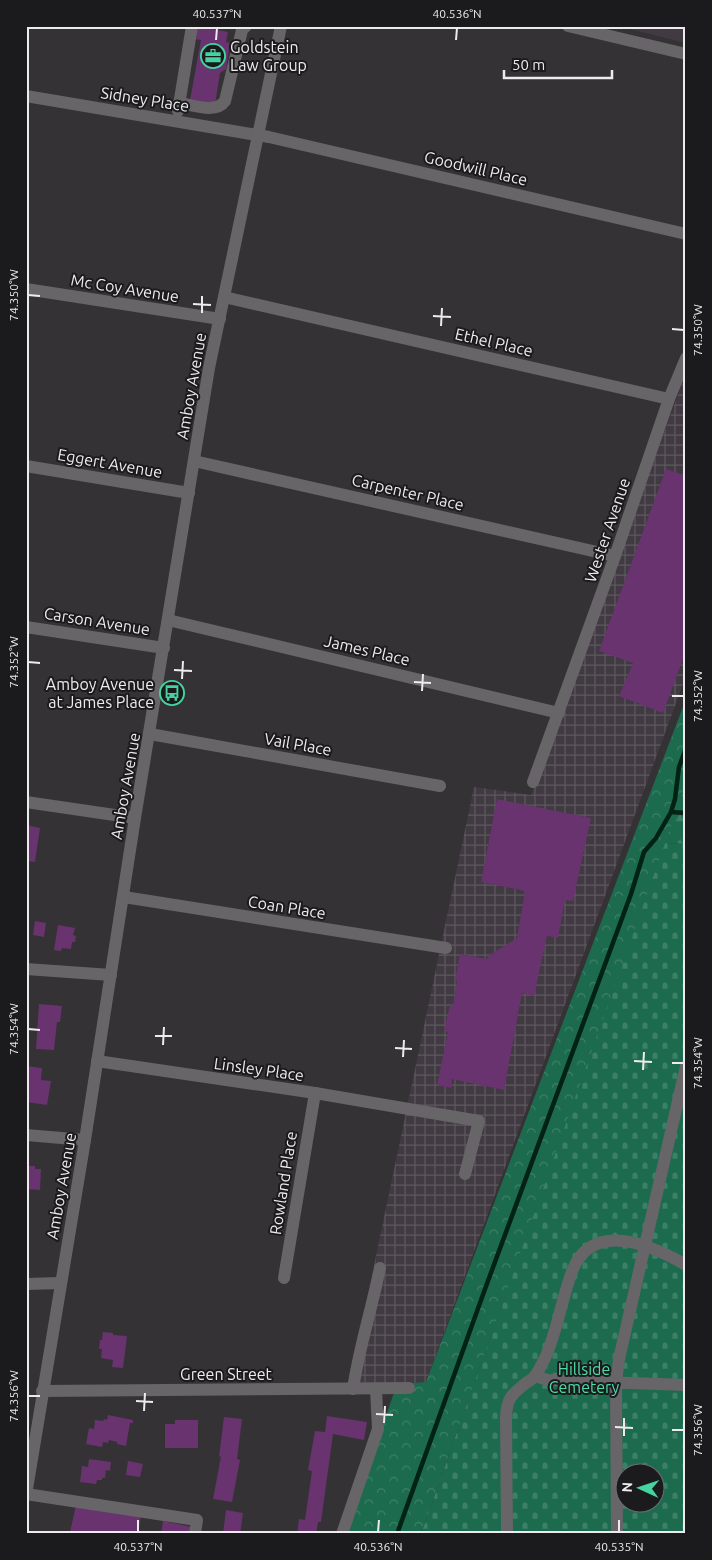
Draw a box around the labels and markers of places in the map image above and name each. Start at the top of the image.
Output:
place label: Goldstein Law Group [230,38,307,74]
office icon: Goldstein Law Group [200,43,226,69]
place label: Amboy Avenue at James Place [46,675,154,711]
bus stop icon: Amboy Avenue at James Place [159,680,185,706]

